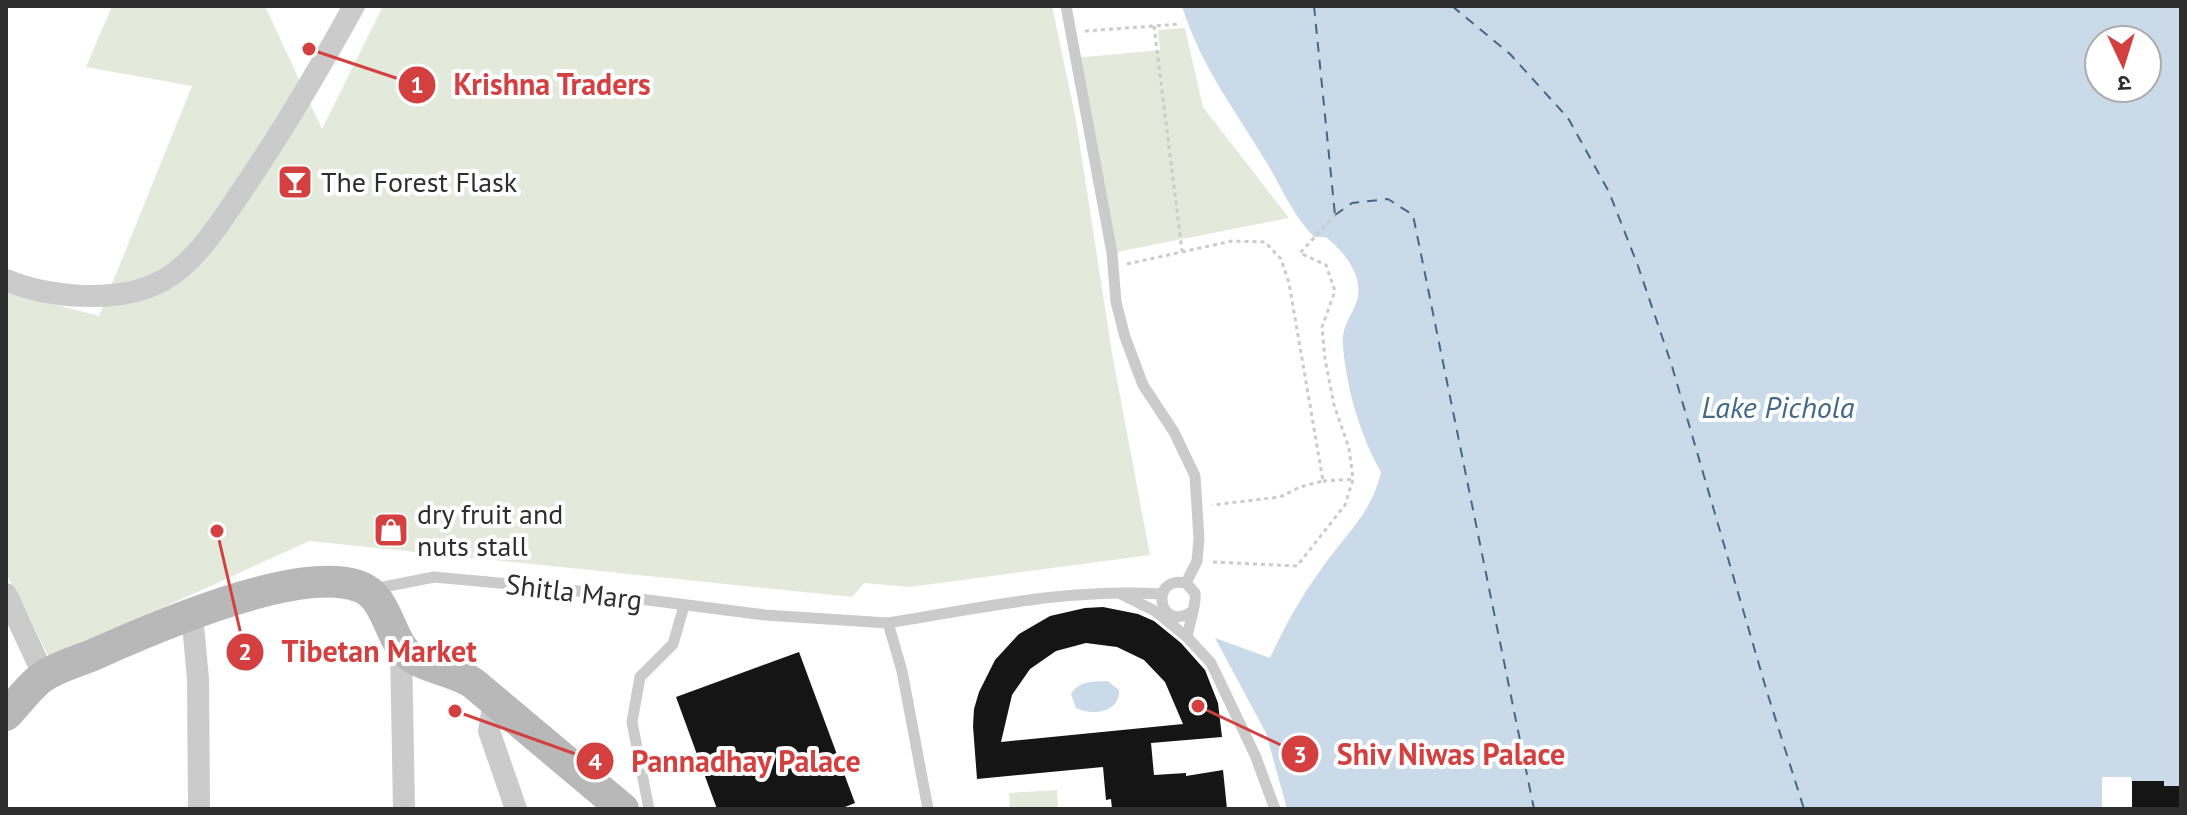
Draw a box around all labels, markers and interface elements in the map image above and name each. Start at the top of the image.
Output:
north arrow [2083,24,2163,104]
callout: Krishna Traders [397,58,667,112]
text: Krishna Traders [453,64,651,103]
text: 1 [410,69,424,100]
text: उ [2116,70,2132,98]
bar icon: The Forest Flask [276,163,314,201]
place label: The Forest Flask [321,163,518,200]
water label: Lake Pichola [1702,387,1855,426]
place label: dry fruit and nuts stall [417,495,563,564]
shop icon: dry fruit and nuts stall [372,511,410,549]
street label: Shitla Marg [504,565,644,618]
callout: Tibetan Market [225,625,493,679]
text: Tibetan Market [281,631,477,670]
text: 2 [238,636,252,667]
callout: Shiv Niwas Palace [1280,727,1582,781]
callout: Pannadhay Palace [575,734,878,788]
text: Shiv Niwas Palace [1337,734,1565,773]
text: 3 [1293,739,1307,770]
text: Pannadhay Palace [631,741,861,780]
text: 4 [588,746,602,777]

